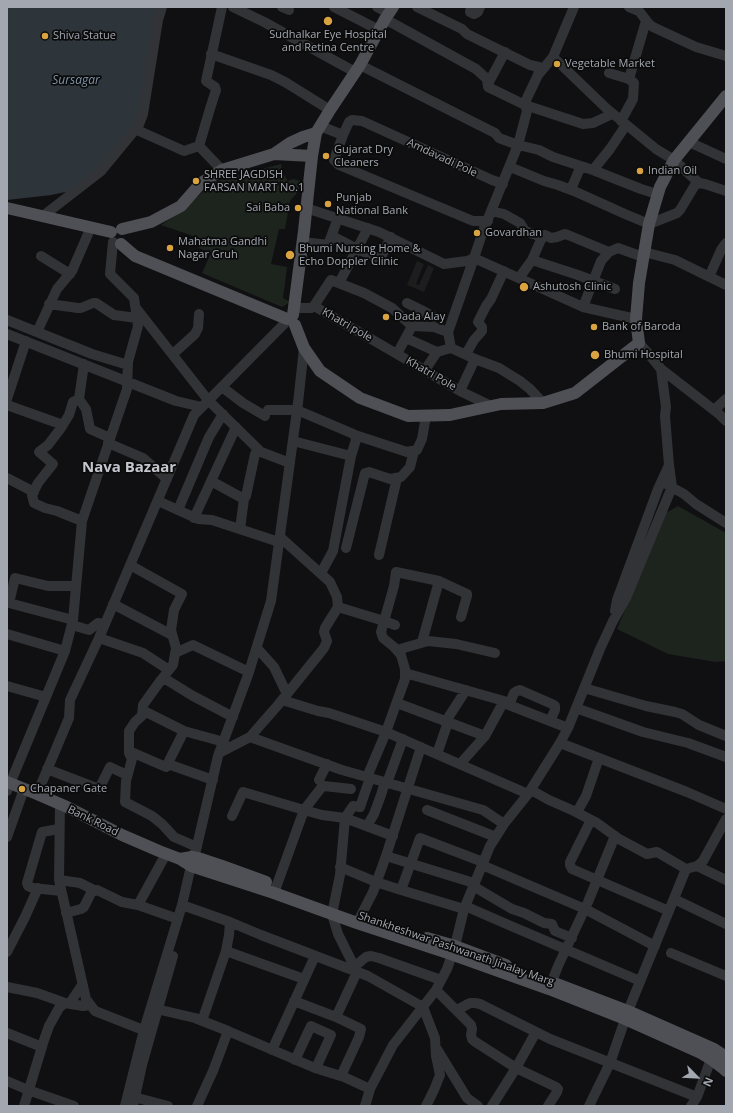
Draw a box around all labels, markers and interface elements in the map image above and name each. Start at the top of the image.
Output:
marker: Sudhalkar Eye Hospital and Retina Centre [322,15,334,27]
place label: Sudhalkar Eye Hospital and Retina Centre [269,28,387,54]
place label: Shiva Statue [53,29,116,43]
marker: Shiva Statue [40,31,50,41]
place label: Vegetable Market [565,57,655,71]
marker: Vegetable Market [552,59,562,69]
water label: Sursagar [52,74,100,88]
street label: Amdavadi Pole [405,136,479,180]
place label: Gujarat Dry Cleaners [334,143,393,169]
marker: Gujarat Dry Cleaners [321,151,331,161]
place label: Indian Oil [648,164,697,178]
marker: Indian Oil [635,166,645,176]
place label: SHREE JAGDISH FARSAN MART No.1 [204,168,304,194]
marker: SHREE JAGDISH FARSAN MART No.1 [191,176,201,186]
place label: Punjab National Bank [336,191,408,217]
marker: Punjab National Bank [323,199,333,209]
place label: Sai Baba [246,201,290,215]
marker: Sai Baba [293,203,303,213]
place label: Govardhan [485,226,542,240]
marker: Govardhan [472,228,482,238]
place label: Mahatma Gandhi Nagar Gruh [178,235,267,261]
place label: Bhumi Nursing Home & Echo Doppler Clinic [299,242,420,268]
marker: Mahatma Gandhi Nagar Gruh [165,243,175,253]
marker: Bhumi Nursing Home & Echo Doppler Clinic [284,249,296,261]
place label: Ashutosh Clinic [533,280,611,294]
marker: Ashutosh Clinic [518,281,530,293]
street label: Khatri pole [319,305,375,345]
place label: Dada Alay [394,310,445,324]
marker: Dada Alay [381,312,391,322]
place label: Bank of Baroda [602,320,681,334]
marker: Bank of Baroda [589,322,599,332]
place label: Bhumi Hospital [604,348,683,362]
marker: Bhumi Hospital [589,349,601,361]
street label: Khatri Pole [404,354,458,394]
district label: Nava Bazaar [82,459,176,477]
place label: Chapaner Gate [30,782,107,796]
marker: Chapaner Gate [17,784,27,794]
street label: Bank Road [65,803,121,839]
street label: Shankheshwar Pashwanath Jinalay Marg [356,909,556,989]
north arrow [677,1057,717,1097]
text: N [700,1075,717,1089]

